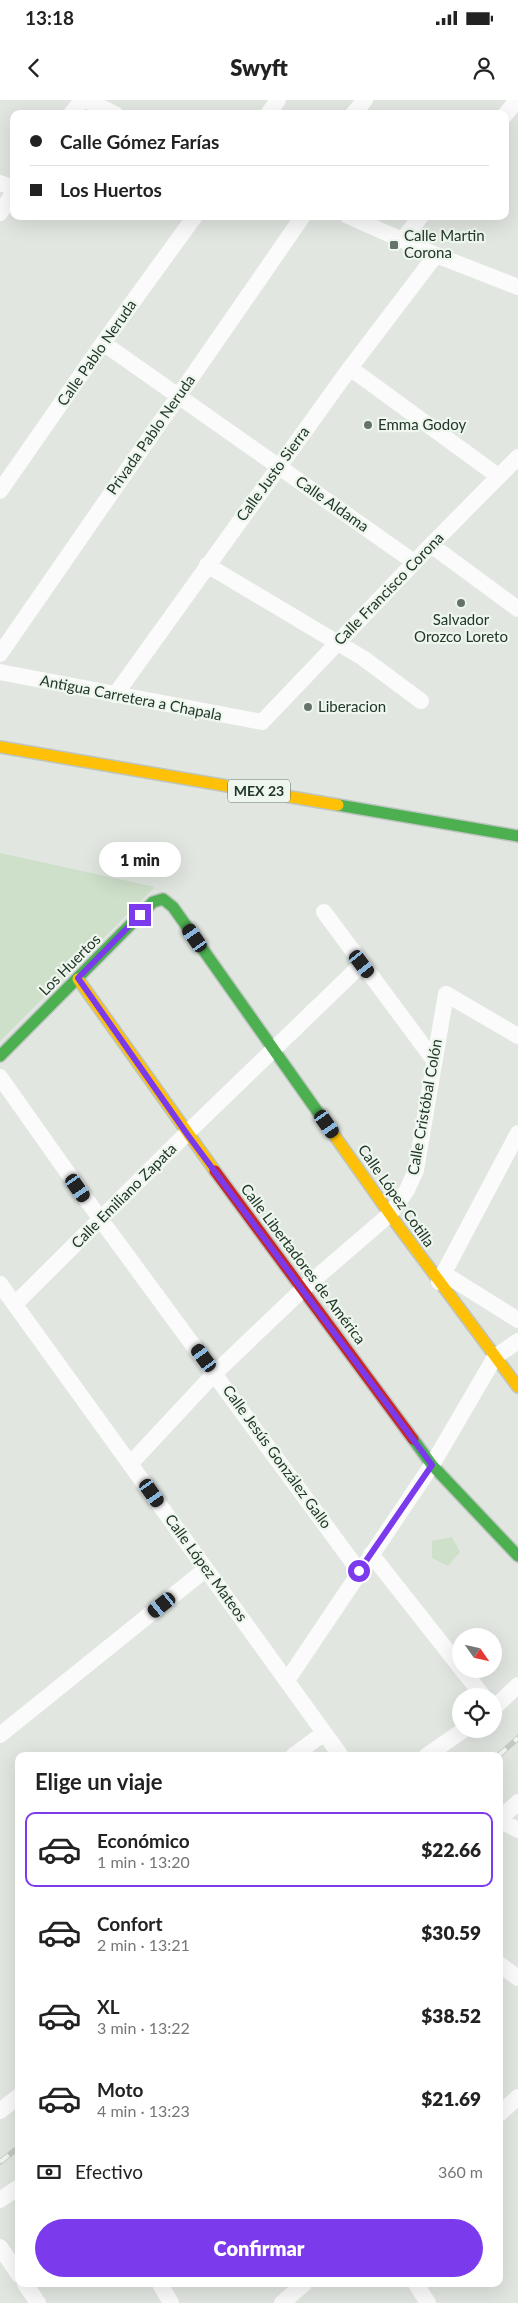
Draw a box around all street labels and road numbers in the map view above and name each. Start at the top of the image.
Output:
street label: Calle Pablo Neruda [53,296,140,409]
street label: Privada Pablo Neruda [102,371,198,498]
street label: Calle Justo Sierra [232,423,313,524]
street label: Calle Aldama [293,471,373,535]
street label: Calle Francisco Corona [330,528,447,648]
street label: Antigua Carretera a Chapala [39,671,224,723]
road number: MEX 23 [228,779,290,802]
street label: Los Huertos [35,930,104,999]
street label: Calle Cristóbal Colón [403,1037,445,1176]
street label: Calle Emiliano Zapata [67,1139,180,1252]
street label: Calle López Cotilla [355,1141,439,1250]
street label: Calle Libertadores de América [238,1180,370,1347]
street label: Calle Jesús González Gallo [220,1381,336,1532]
street label: Calle López Mateos [162,1510,252,1625]

